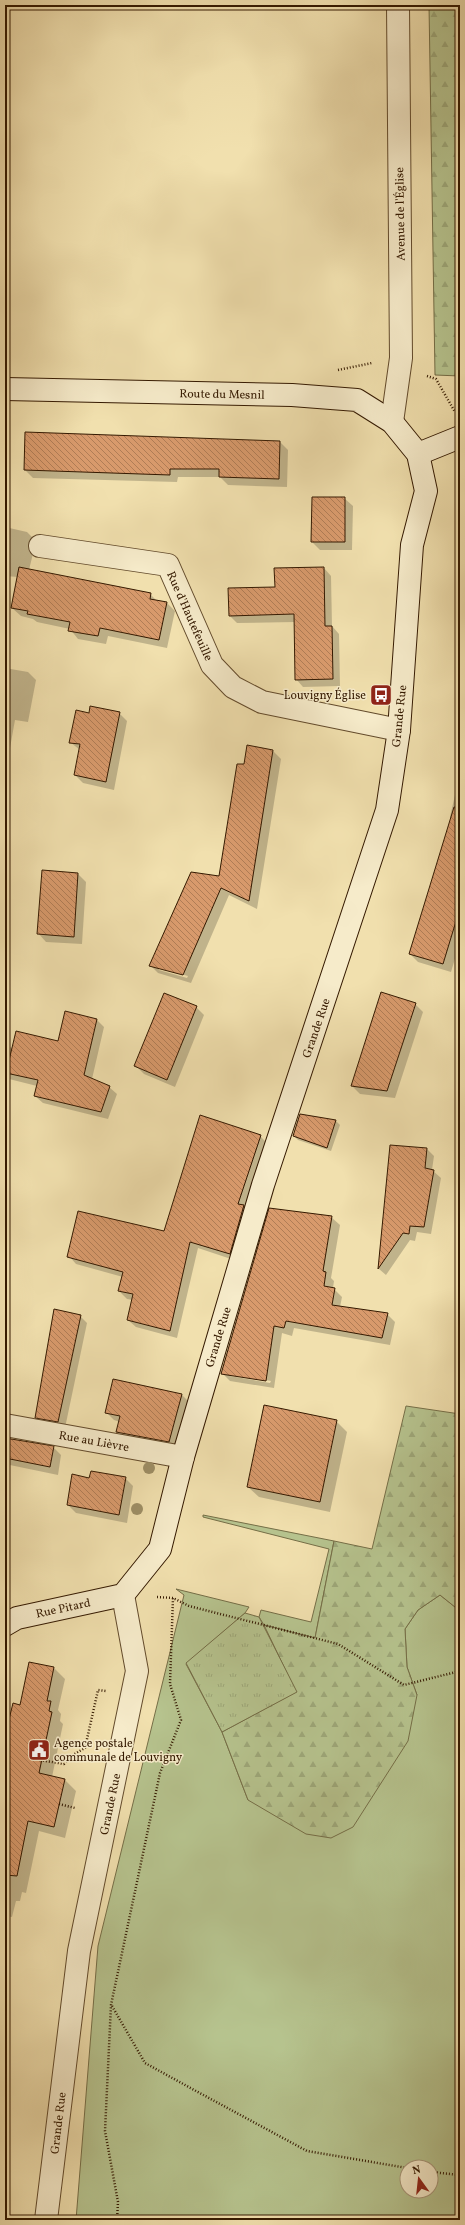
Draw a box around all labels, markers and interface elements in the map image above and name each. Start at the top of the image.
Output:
street label: Avenue de l'Église [391,167,410,261]
street label: Route du Mesnil [179,386,265,404]
street label: Rue d'Hautefeuille [162,569,216,664]
bus stop icon: Louvigny Église [368,682,394,708]
street label: Grande Rue [389,684,411,748]
place label: Louvigny Église [284,687,366,704]
street label: Grande Rue [299,996,335,1060]
street label: Grande Rue [202,1305,236,1370]
street label: Rue au Lièvre [57,1428,131,1456]
street label: Rue Pitard [34,1595,92,1623]
place label: Agence postale communale de Louvigny [54,1736,183,1766]
public building icon: Agence postale communale de Louvigny [26,1737,52,1763]
street label: Grande Rue [97,1772,125,1836]
street label: Grande Rue [47,2091,71,2155]
north arrow [399,2159,439,2199]
text: N [411,2163,423,2179]

